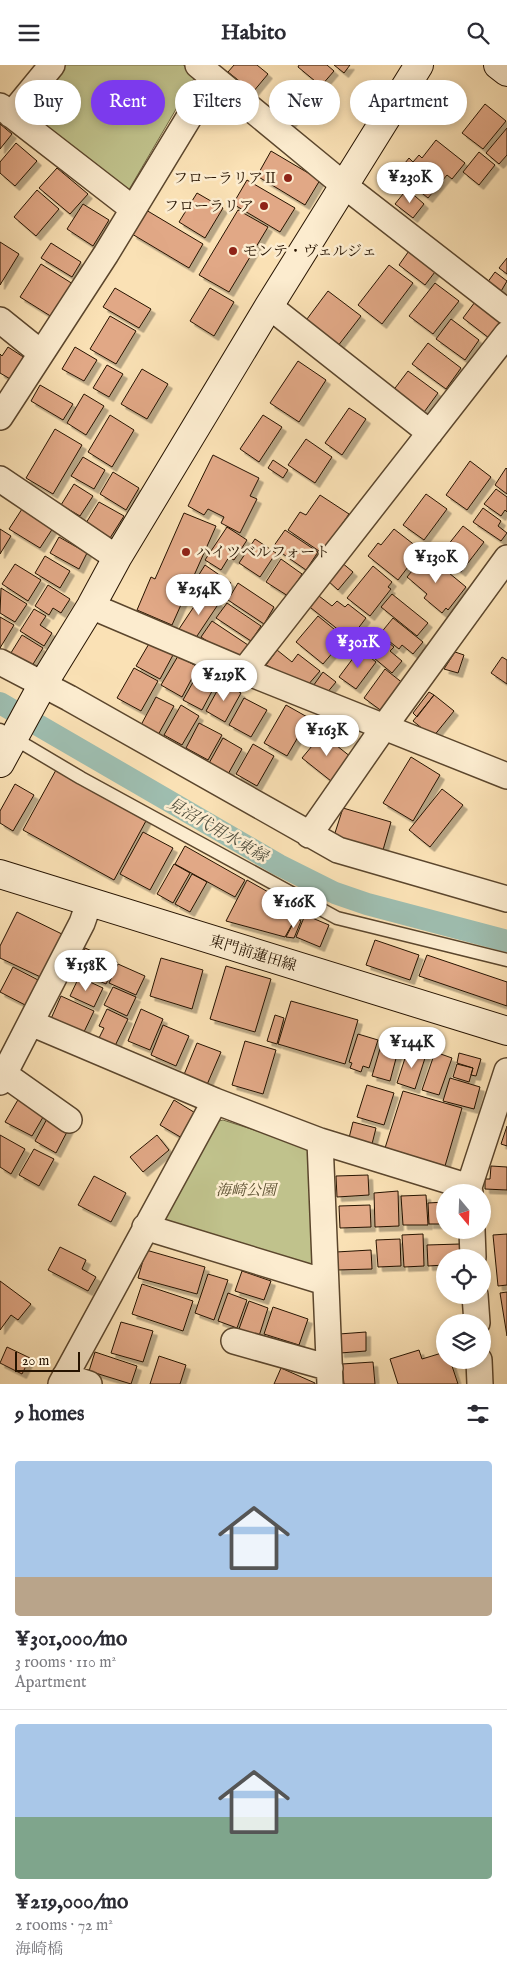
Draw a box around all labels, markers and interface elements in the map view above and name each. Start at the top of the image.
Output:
icon: menu [15,19,43,47]
text: Habito [221,19,286,47]
icon: search [464,19,492,47]
chip: Buy [15,80,81,125]
chip: Rent [91,80,165,125]
chip: Filters [175,80,259,125]
chip: New [269,80,340,125]
chip: Apartment [350,80,467,125]
pin: ¥230K [375,161,445,204]
text: ¥230K [388,168,432,188]
place label: フローラリアⅡ [173,169,278,188]
marker: フローラリアⅡ [282,172,294,184]
place label: フローラリア [164,197,254,216]
marker: フローラリア [258,200,270,212]
place label: モンテ・ヴェルジェ [243,242,377,261]
marker: モンテ・ヴェルジェ [227,245,239,257]
pin: ¥130K [401,541,471,584]
place label: ハイツベルフォート [196,543,330,562]
marker: ハイツベルフォート [180,546,192,558]
text: ¥130K [414,548,458,568]
pin: ¥254K [164,573,234,616]
text: ¥254K [177,580,221,600]
pin: ¥301K [323,627,393,669]
text: ¥301K [337,633,379,653]
pin: ¥219K [189,659,259,702]
text: ¥219K [202,666,246,686]
pin: ¥163K [292,715,362,757]
text: ¥163K [306,721,348,741]
water label: 見沼代用水東縁 [163,794,272,868]
pin: ¥166K [259,887,329,929]
text: ¥166K [273,893,315,913]
street label: 東門前蓮田線 [207,931,299,976]
pin: ¥158K [51,949,121,992]
text: ¥158K [65,956,107,976]
pin: ¥144K [377,1027,447,1069]
text: ¥144K [390,1033,434,1053]
park label: 海崎公園 [216,1181,279,1200]
north arrow [436,1184,491,1239]
map controls [436,1184,491,1369]
button: locate [436,1249,491,1304]
button: layers [436,1314,491,1369]
scale bar [15,1349,80,1372]
text: 20 m [22,1352,49,1370]
icon: filters [464,1400,492,1428]
text: 9 homes [15,1401,84,1428]
icon: home [209,1493,299,1583]
text: ¥301,000/mo [15,1626,127,1653]
text: 3 rooms · 110 m² [15,1653,116,1673]
text: Apartment [15,1673,86,1693]
icon: home [209,1757,299,1847]
text: ¥219,000/mo [15,1889,128,1916]
text: 2 rooms · 72 m² [15,1916,113,1936]
text: 海崎橋 [15,1940,63,1960]

